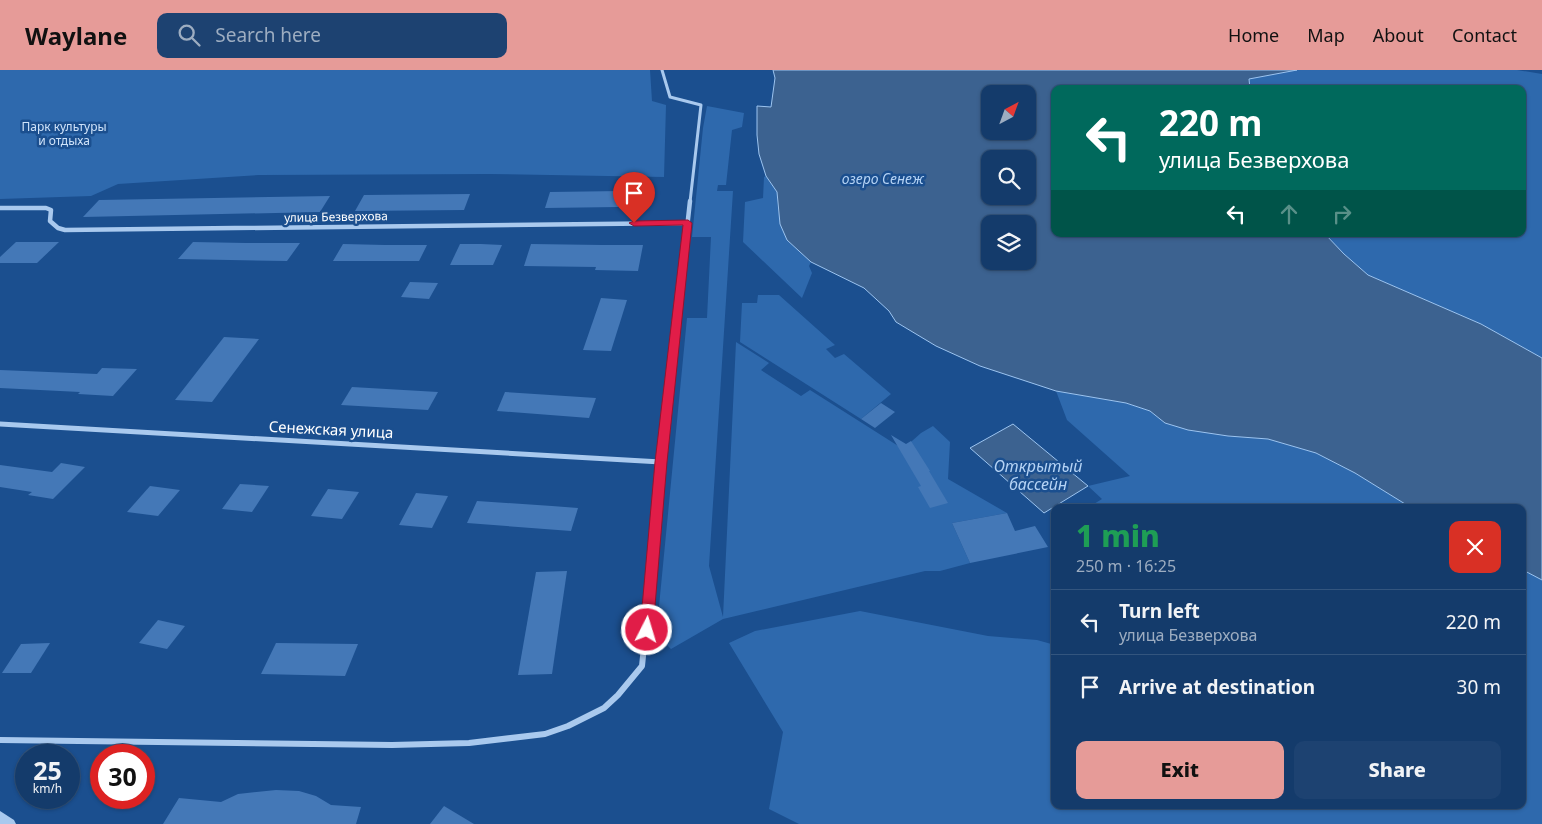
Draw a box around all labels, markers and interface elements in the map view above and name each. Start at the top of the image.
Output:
search box [157,13,507,58]
text: Waylane [25,19,127,52]
icon: search [175,21,203,49]
text: Search here [215,22,321,48]
text: Home [1228,23,1279,47]
text: Map [1307,23,1345,47]
text: About [1373,23,1424,47]
text: Contact [1452,23,1517,47]
north arrow [981,85,1036,140]
map controls [981,85,1036,270]
text: 220 m [1159,99,1262,146]
icon: left [1076,105,1141,170]
park label: Парк культуры и отдыха [21,118,107,149]
text: улица Безверхова [1159,144,1349,174]
button: search [981,150,1036,205]
water label: озеро Сенеж [842,169,925,188]
pin [613,172,655,223]
icon: arrive [620,179,648,207]
icon: left [1222,200,1250,228]
icon: ahead [1275,200,1303,228]
icon: right [1328,200,1356,228]
street label: улица Безверхова [284,207,388,226]
button: layers [981,215,1036,270]
street label: Сенежская улица [268,416,394,442]
water label: Открытый бассейн [994,455,1082,495]
text: 1 min [1076,515,1160,556]
button: close [1449,521,1501,573]
text: 250 m · 16:25 [1076,555,1176,577]
text: Turn left [1119,598,1200,624]
position arrow [620,603,672,655]
icon: left [1076,608,1104,636]
text: 220 m [1446,609,1501,635]
text: улица Безверхова [1119,624,1258,646]
icon: arrive [1076,673,1104,701]
text: Arrive at destination [1119,674,1315,700]
text: 30 m [1457,674,1501,700]
button: Exit [1076,741,1284,799]
button: Share [1294,741,1501,799]
speed limit sign: 30 [90,744,155,809]
text: 25 [33,753,62,787]
text: km/h [33,780,62,797]

